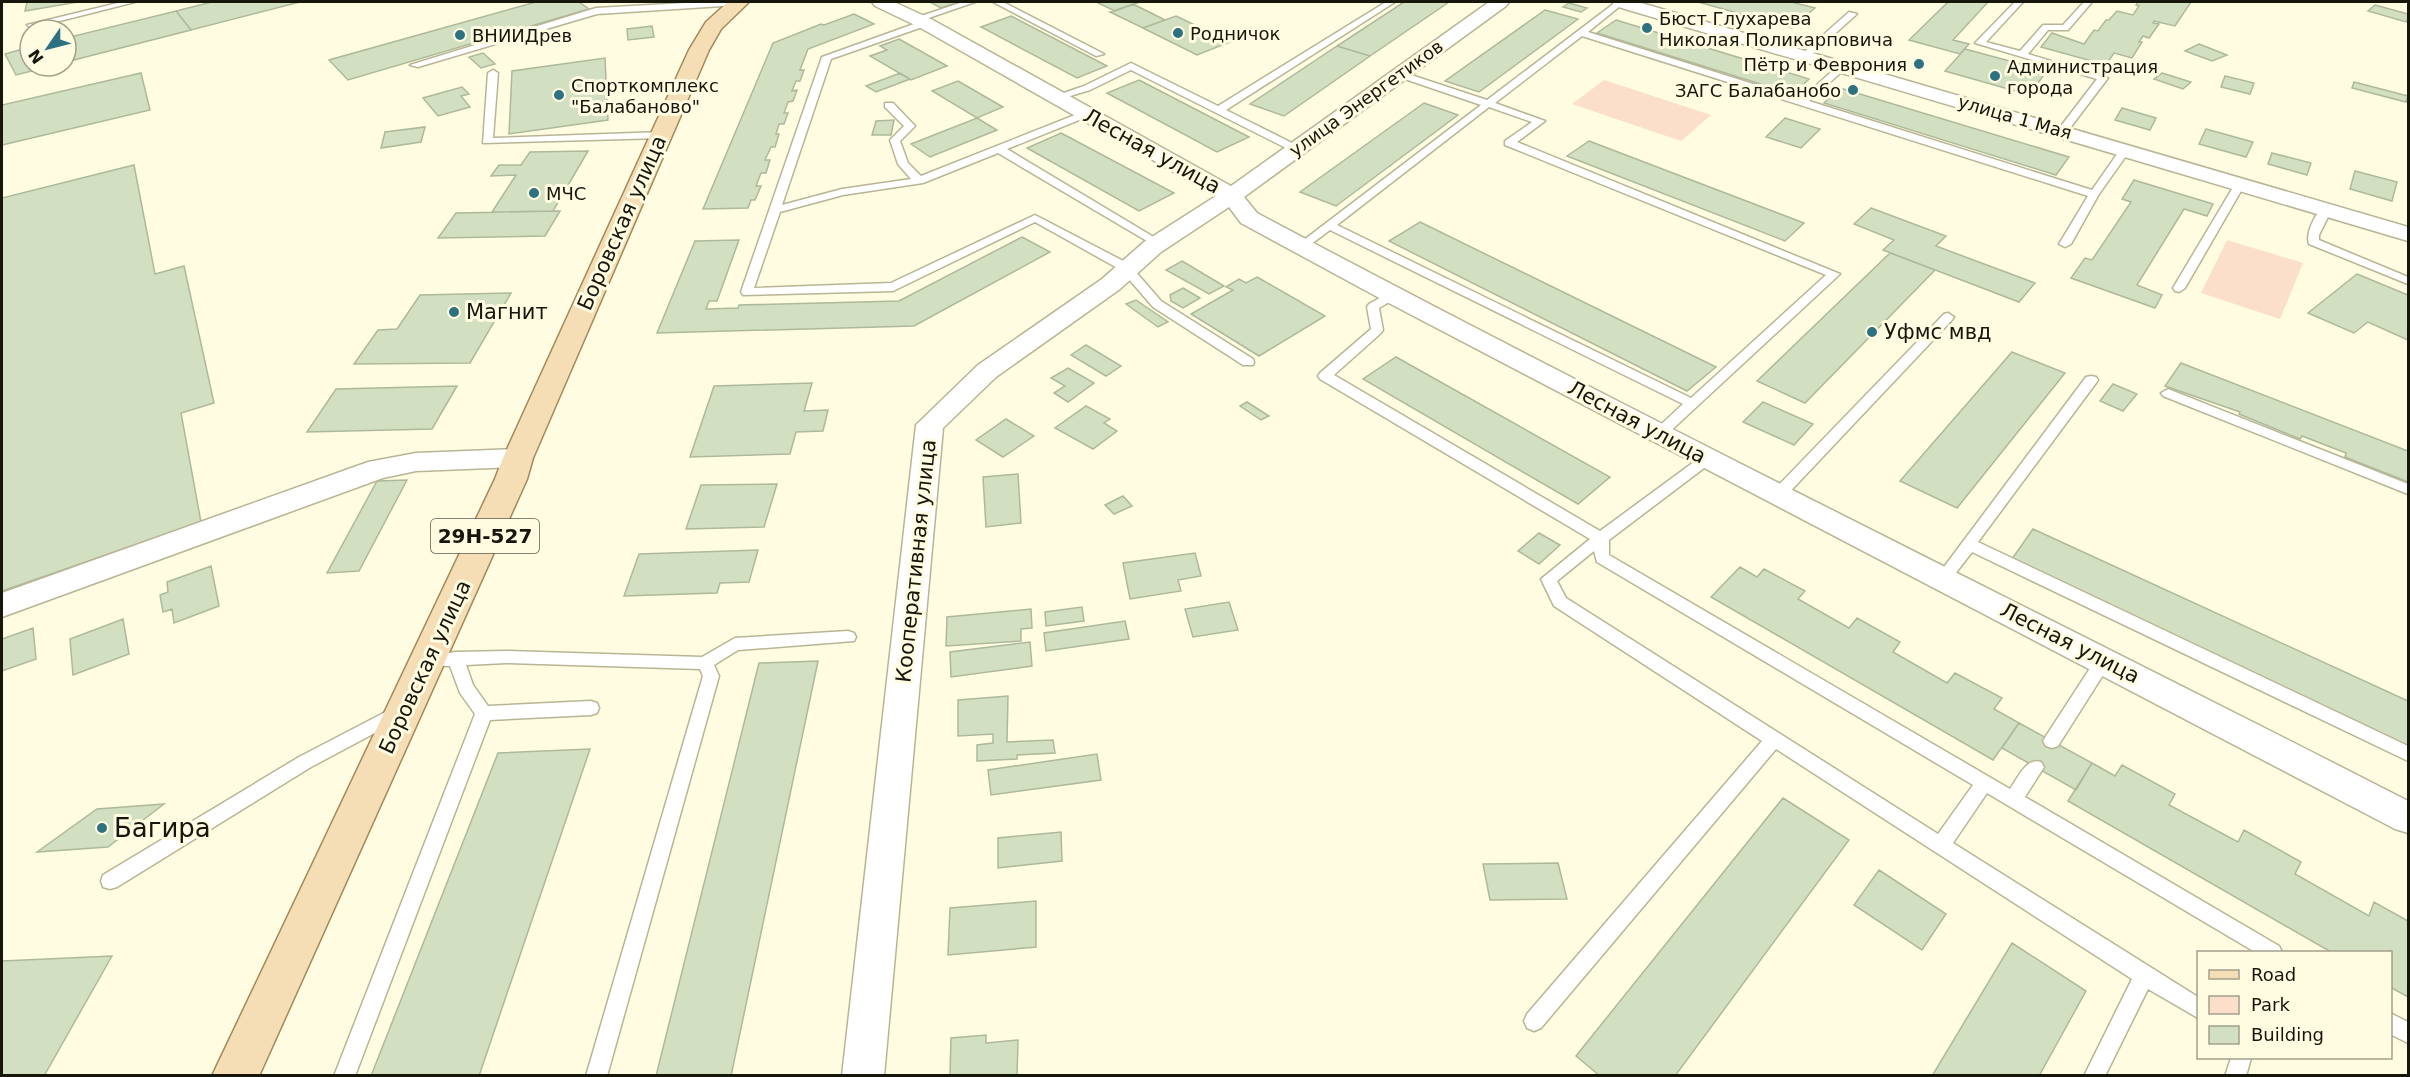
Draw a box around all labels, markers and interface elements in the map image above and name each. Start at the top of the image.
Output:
place label: Бюст Глухарева Николая Поликарповича [1659,8,1893,50]
north arrow [18,18,78,78]
marker: Бюст Глухарева Николая Поликарповича [1640,21,1654,35]
place label: Родничок [1190,23,1280,44]
place label: ВНИИДрев [472,25,572,46]
marker: Родничок [1171,26,1185,40]
marker: ВНИИДрев [453,28,467,42]
street label: улица Энергетиков [1285,35,1447,161]
text: N [25,45,48,67]
place label: Пётр и Феврония [1743,54,1907,75]
place label: Администрация города [2007,56,2158,98]
marker: Пётр и Феврония [1912,57,1926,71]
marker: Администрация города [1988,69,2002,83]
place label: Спорткомплекс "Балабаново" [571,75,719,117]
place label: ЗАГС Балабанобо [1675,80,1841,101]
marker: ЗАГС Балабанобо [1846,83,1860,97]
marker: Спорткомплекс "Балабаново" [552,88,566,102]
street label: улица 1 Мая [1956,91,2074,143]
street label: Лесная улица [1079,103,1225,199]
street label: Боровская улица [573,132,671,314]
place label: МЧС [546,183,586,204]
marker: МЧС [527,186,541,200]
place label: Магнит [466,300,548,324]
marker: Магнит [447,305,461,319]
place label: Уфмс мвд [1884,320,1992,344]
marker: Уфмс мвд [1865,325,1879,339]
street label: Лесная улица [1564,376,1710,468]
street label: Кооперативная улица [891,438,941,684]
road number: 29Н-527 [431,519,539,553]
street label: Боровская улица [374,576,476,758]
street label: Лесная улица [1996,598,2144,688]
place label: Багира [114,813,211,843]
marker: Багира [95,821,109,835]
legend [2197,951,2392,1059]
text: Road [2251,964,2296,985]
text: Park [2251,994,2290,1015]
text: Building [2251,1024,2324,1045]

